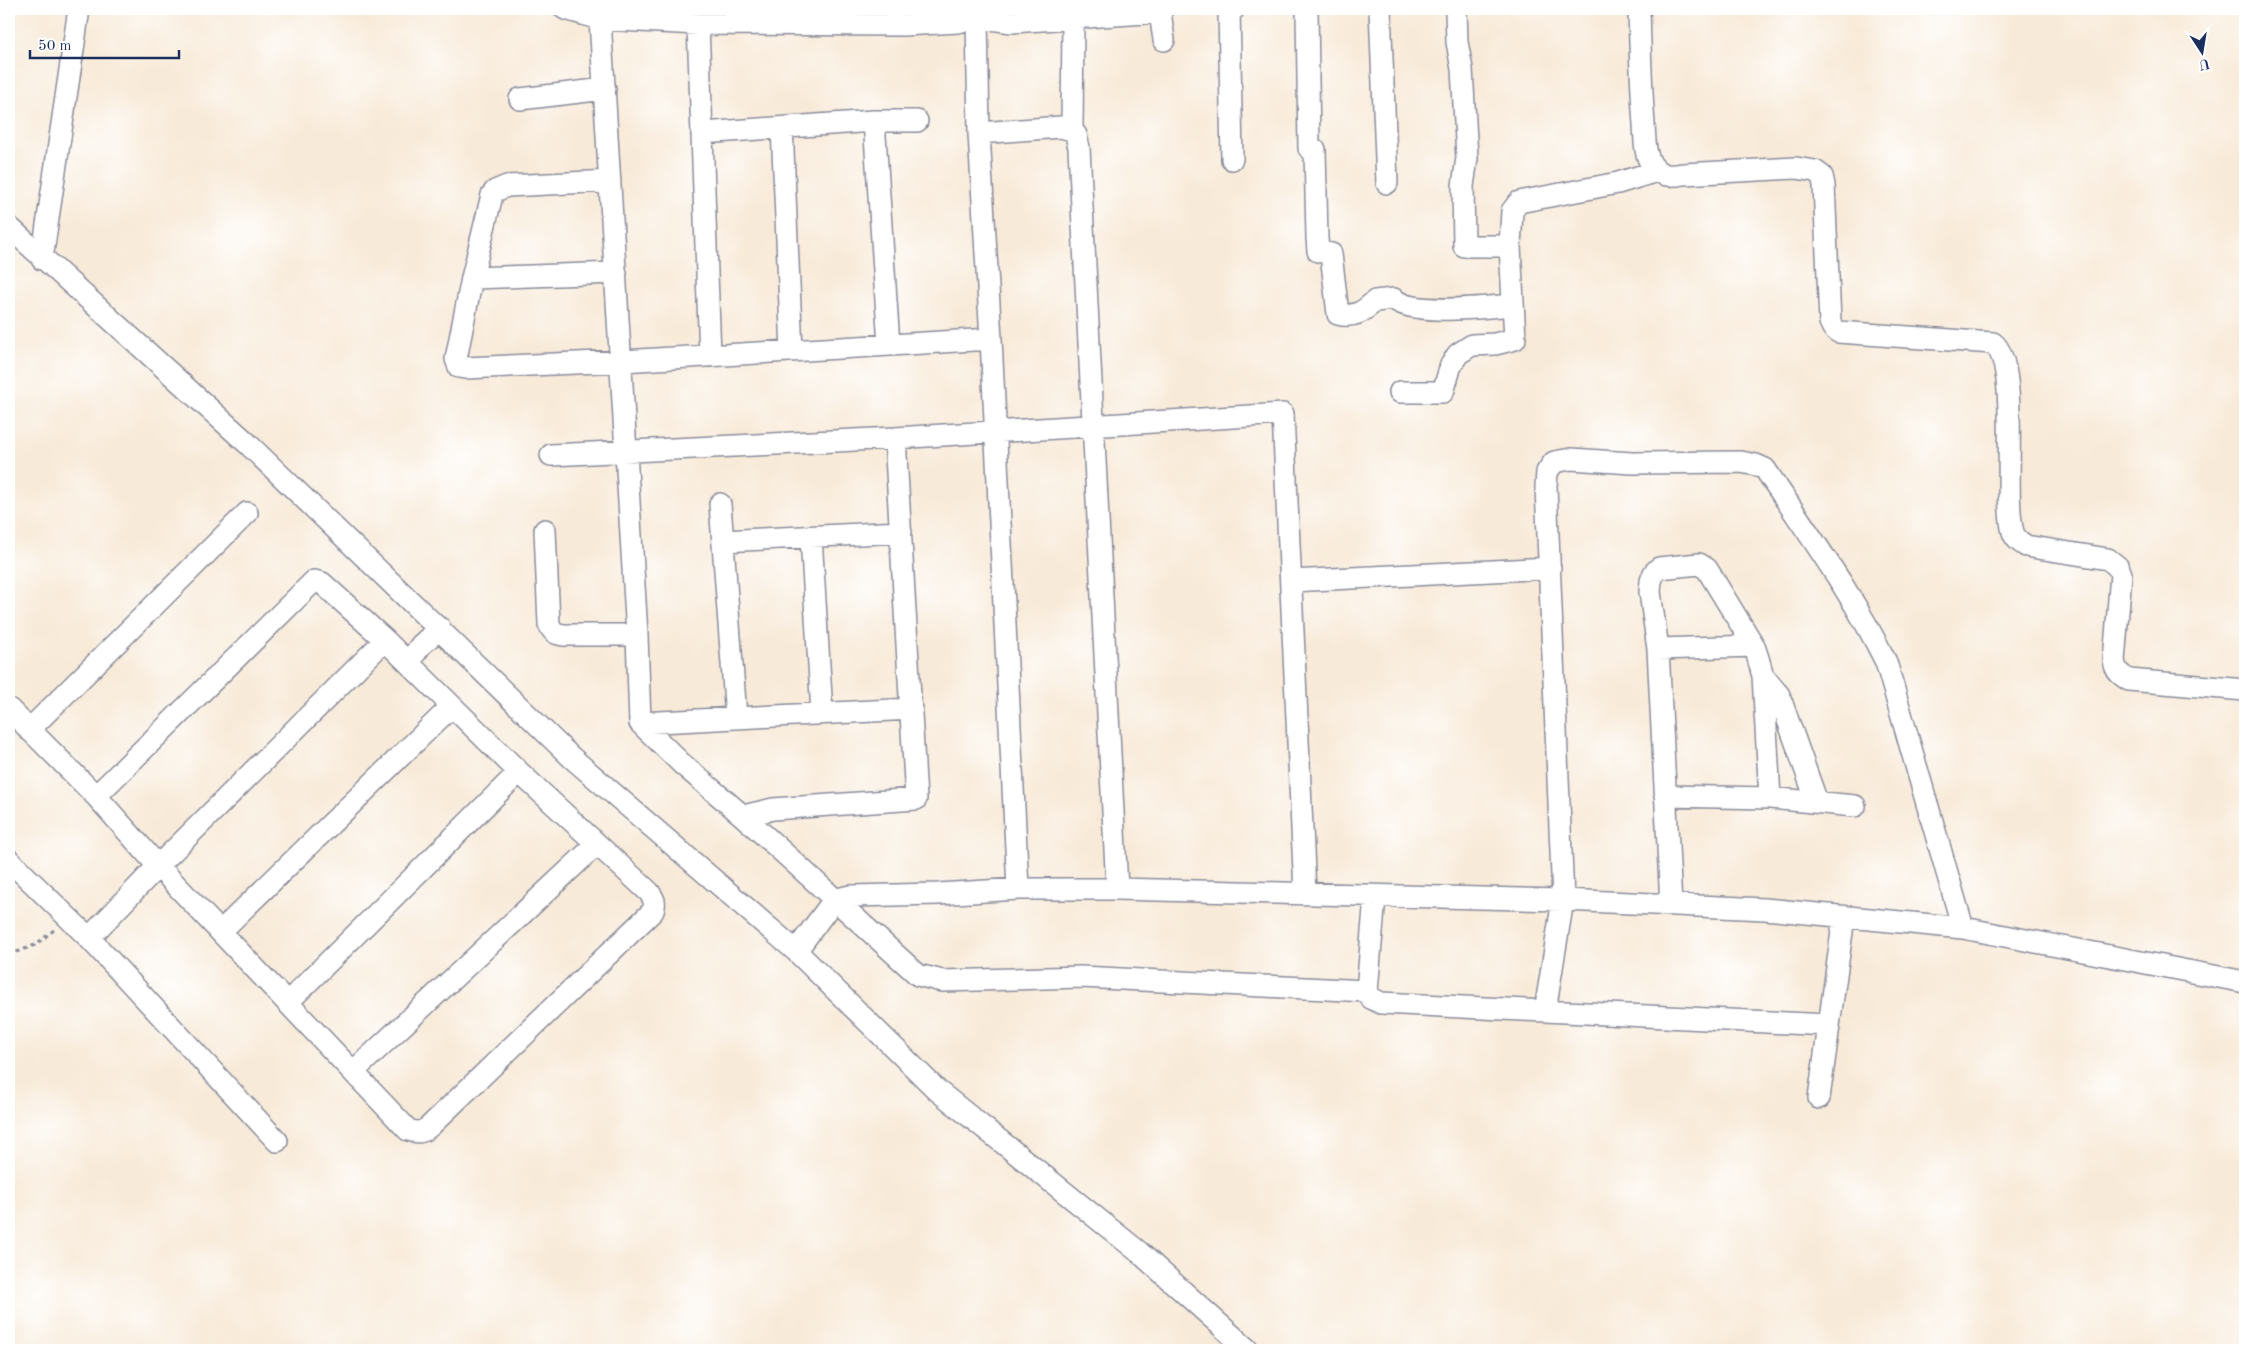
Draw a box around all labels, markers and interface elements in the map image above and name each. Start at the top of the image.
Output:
scale bar [30,28,179,60]
north arrow [2176,28,2226,78]
text: 50 m [38,39,72,54]
text: U [2198,56,2211,72]

